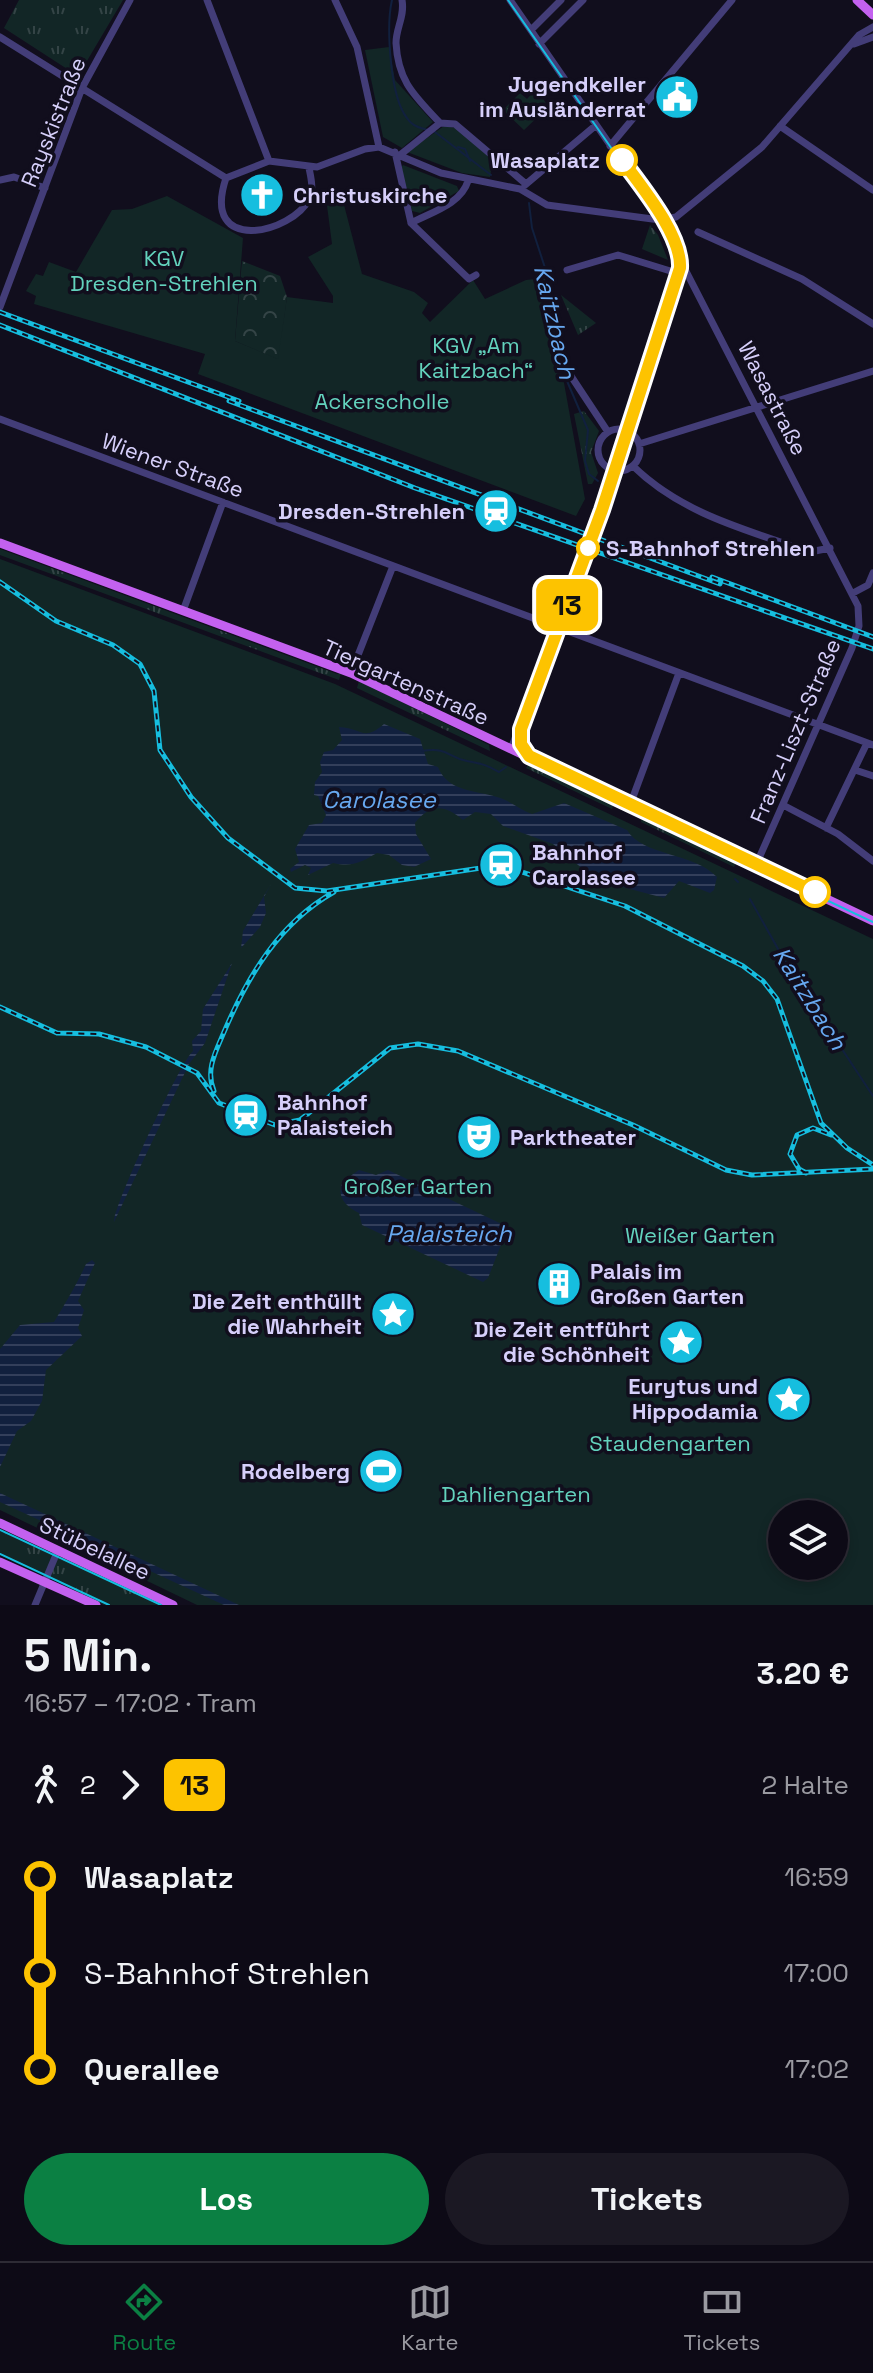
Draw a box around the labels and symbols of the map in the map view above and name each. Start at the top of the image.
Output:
street label: Rayskistraße [14,53,92,191]
place label: Jugendkeller im Ausländerrat [479,70,646,123]
public building icon: Jugendkeller im Ausländerrat [653,73,701,121]
marker: Wasaplatz [607,145,637,175]
place label: Wasaplatz [490,146,600,174]
church icon: Christuskirche [238,171,286,219]
place label: Christuskirche [293,181,447,209]
park label: KGV Dresden-Strehlen [70,244,258,297]
water label: Kaitzbach [527,262,583,383]
park label: KGV „Am Kaitzbach“ [419,331,533,384]
street label: Wasastraße [732,336,814,460]
park label: Ackerscholle [314,387,450,415]
street label: Wiener Straße [98,426,248,504]
station icon: Dresden-Strehlen [472,487,520,535]
place label: Dresden-Strehlen [278,497,465,525]
place label: S-Bahnhof Strehlen [606,534,815,562]
marker: S-Bahnhof Strehlen [577,537,599,559]
line badge: 13 [531,579,603,631]
street label: Tiergartenstraße [318,633,494,731]
street label: Franz-Liszt-Straße [743,634,847,828]
water label: Carolasee [322,784,436,815]
place label: Bahnhof Carolasee [532,838,636,891]
station icon: Bahnhof Carolasee [477,841,525,889]
unlabelled marker [800,877,830,907]
water label: Kaitzbach [766,941,855,1056]
place label: Bahnhof Palaisteich [277,1088,393,1141]
station icon: Bahnhof Palaisteich [222,1091,270,1139]
theatre icon: Parktheater [455,1113,503,1161]
place label: Parktheater [510,1123,636,1151]
park label: Großer Garten [344,1172,492,1200]
water label: Palaisteich [386,1218,513,1249]
park label: Weißer Garten [625,1221,775,1249]
place label: Palais im Großen Garten [590,1257,744,1310]
building icon: Palais im Großen Garten [535,1260,583,1308]
place label: Die Zeit enthüllt die Wahrheit [192,1287,362,1340]
place icon: Die Zeit enthüllt die Wahrheit [369,1290,417,1338]
place label: Die Zeit entführt die Schönheit [474,1315,650,1368]
place icon: Die Zeit entführt die Schönheit [657,1318,705,1366]
place label: Eurytus und Hippodamia [628,1372,758,1425]
place icon: Eurytus und Hippodamia [765,1375,813,1423]
park label: Staudengarten [589,1429,751,1457]
sports icon: Rodelberg [357,1447,405,1495]
place label: Rodelberg [241,1457,350,1485]
park label: Dahliengarten [441,1480,591,1508]
street label: Stübelallee [35,1510,155,1586]

